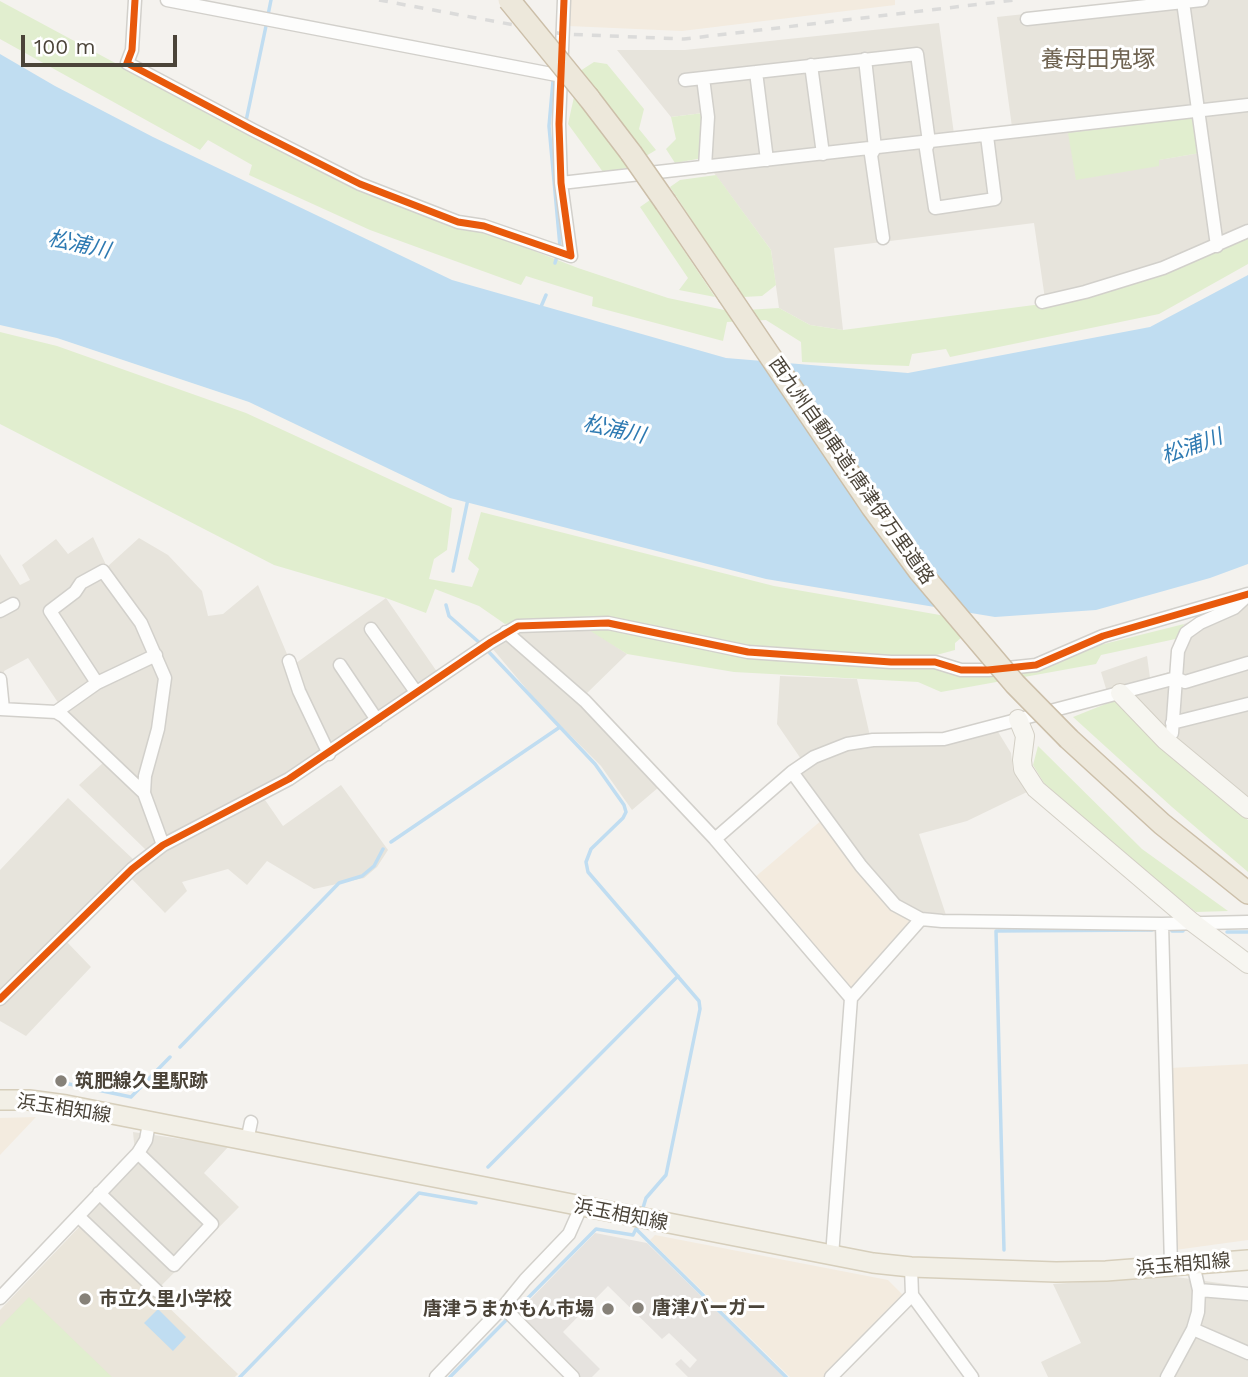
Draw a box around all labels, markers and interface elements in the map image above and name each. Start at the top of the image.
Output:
scale bar [24,21,180,65]
text: 100 m [34,34,96,59]
district label: 養母田鬼塚 [1041,46,1155,74]
water label: 松浦川 [46,226,112,264]
street label: 西九州自動車道;唐津伊万里道路 [764,353,938,589]
water label: 松浦川 [581,411,647,449]
water label: 松浦川 [1158,424,1226,470]
place label: 筑肥線久里駅跡 [75,1070,208,1092]
marker: 筑肥線久里駅跡 [53,1073,69,1089]
street label: 浜玉相知線 [15,1090,113,1128]
street label: 浜玉相知線 [572,1195,670,1235]
street label: 浜玉相知線 [1135,1250,1231,1280]
place label: 市立久里小学校 [99,1288,232,1310]
marker: 市立久里小学校 [77,1291,93,1307]
place label: 唐津バーガー [652,1297,766,1319]
place label: 唐津うまかもん市場 [423,1298,594,1320]
marker: 唐津バーガー [630,1300,646,1316]
marker: 唐津うまかもん市場 [600,1301,616,1317]

